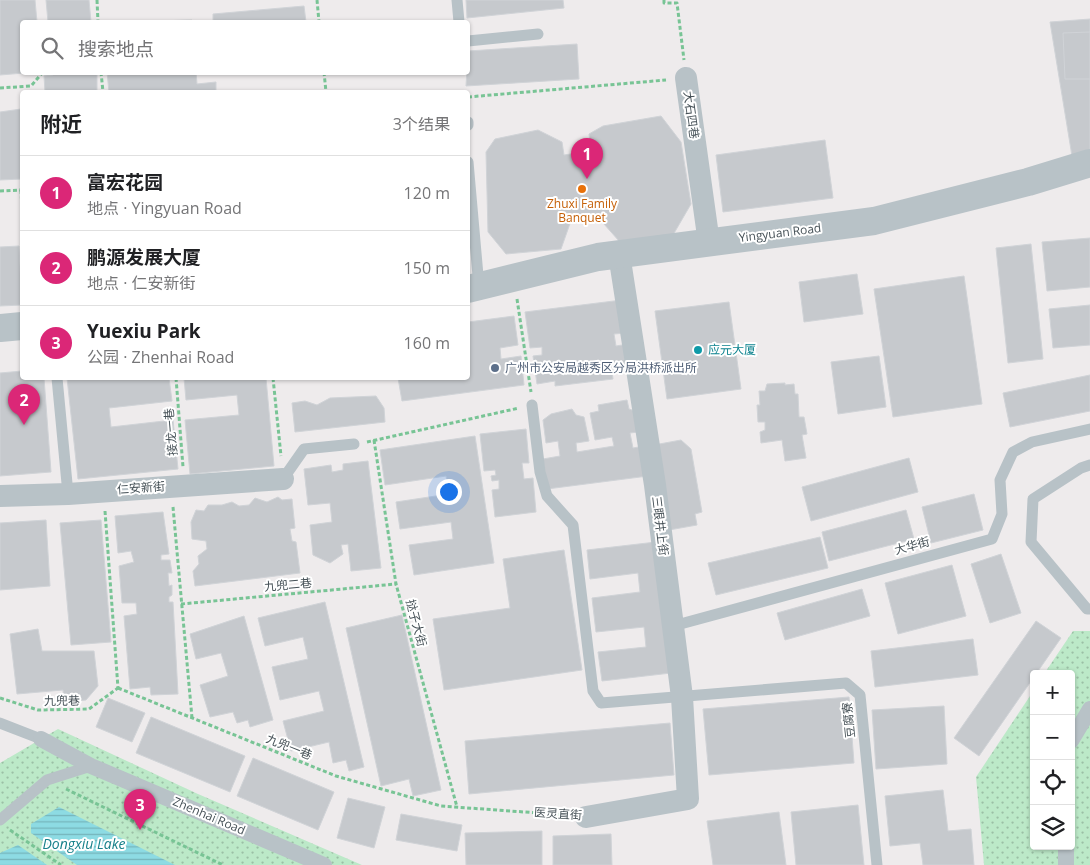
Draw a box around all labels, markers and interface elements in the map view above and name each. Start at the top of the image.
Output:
search box [20,20,470,75]
icon: search [38,34,66,62]
text: 搜索地点 [78,36,154,62]
street label: 大石四巷 [680,90,703,140]
text: 附近 [40,110,82,138]
text: 3个结果 [393,113,450,135]
pin: 1 [571,138,603,179]
text: 富宏花园 [87,169,163,195]
text: 1 [51,182,61,204]
text: 120 m [404,182,450,204]
marker: Zhuxi Family Banquet [576,183,588,195]
place label: Zhuxi Family Banquet [547,195,618,226]
text: 地点 · Yingyuan Road [87,197,242,219]
street label: Yingyuan Road [738,219,822,246]
text: 鹏源发展大厦 [87,244,201,270]
text: 2 [51,257,61,279]
text: 150 m [404,257,450,279]
text: 地点 · 仁安新街 [87,272,196,294]
text: Yuexiu Park [87,318,201,344]
text: 3 [51,332,61,354]
text: 160 m [404,332,450,354]
place label: 应元大厦 [708,341,756,358]
marker: 应元大厦 [692,344,704,356]
text: 公园 · Zhenhai Road [87,346,234,368]
place label: 广州市公安局越秀区分局洪桥派出所 [505,359,697,376]
marker: 广州市公安局越秀区分局洪桥派出所 [489,362,501,374]
pin: 2 [8,384,40,425]
street label: 接龙一巷 [160,407,181,457]
street label: 仁安新街 [116,477,166,498]
your location [436,479,462,505]
street label: 三眼井上街 [648,495,673,557]
street label: 大华街 [892,533,931,558]
street label: 九兜二巷 [263,574,313,595]
street label: 挞子大街 [402,597,431,648]
map controls [1030,670,1075,850]
button: + [1030,670,1075,715]
street label: 九兜巷 [44,692,80,709]
street label: 豆腐寮 [838,701,859,739]
button: − [1030,715,1075,760]
street label: 九兜一巷 [264,730,315,763]
button: locate [1030,760,1075,805]
pin: 3 [124,789,156,830]
street label: Zhenhai Road [170,793,248,838]
street label: 医灵直街 [533,803,583,824]
button: layers [1030,805,1075,850]
water label: Dongxiu Lake [43,834,126,853]

